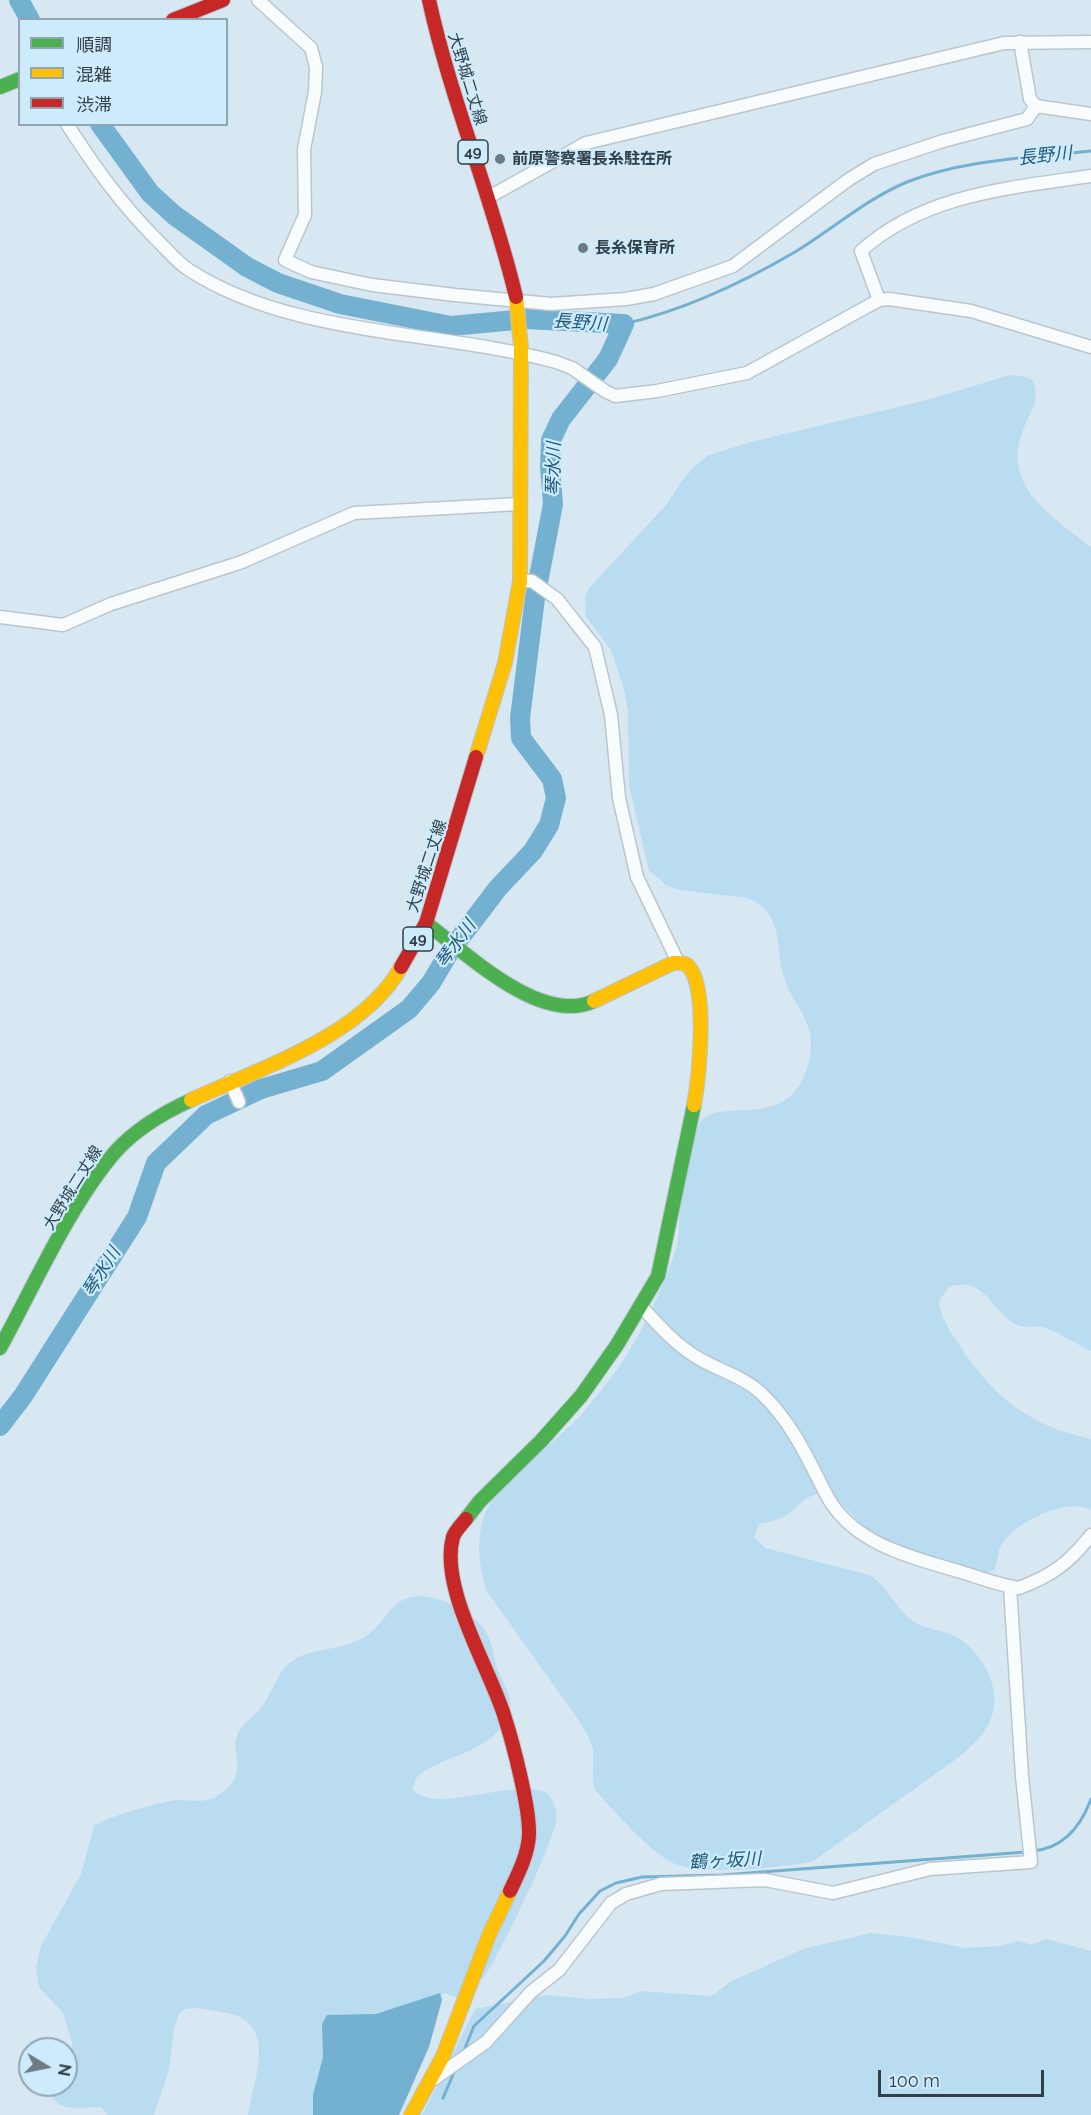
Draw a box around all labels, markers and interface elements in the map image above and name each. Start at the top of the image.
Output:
legend [18,18,228,126]
street label: 大野城二丈線 [444,30,490,128]
text: 順調 [76,34,112,55]
text: 混雑 [76,64,112,85]
text: 渋滞 [76,94,112,115]
road number: 49 [458,140,488,164]
water label: 長野川 [1017,142,1073,170]
place label: 前原警察署長糸駐在所 [512,149,672,169]
marker: 前原警察署長糸駐在所 [493,152,507,166]
place label: 長糸保育所 [595,238,675,258]
marker: 長糸保育所 [576,241,590,255]
water label: 長野川 [552,310,608,336]
water label: 琴水川 [543,442,565,496]
street label: 大野城二丈線 [403,817,451,915]
water label: 琴水川 [431,916,481,972]
road number: 49 [403,927,433,951]
street label: 大野城二丈線 [39,1142,107,1234]
water label: 琴水川 [79,1243,125,1301]
water label: 鶴ヶ坂川 [688,1848,762,1874]
north arrow [18,2037,78,2097]
scale bar [881,2058,1048,2096]
text: N [54,2062,75,2078]
text: 100 m [889,2070,940,2091]

